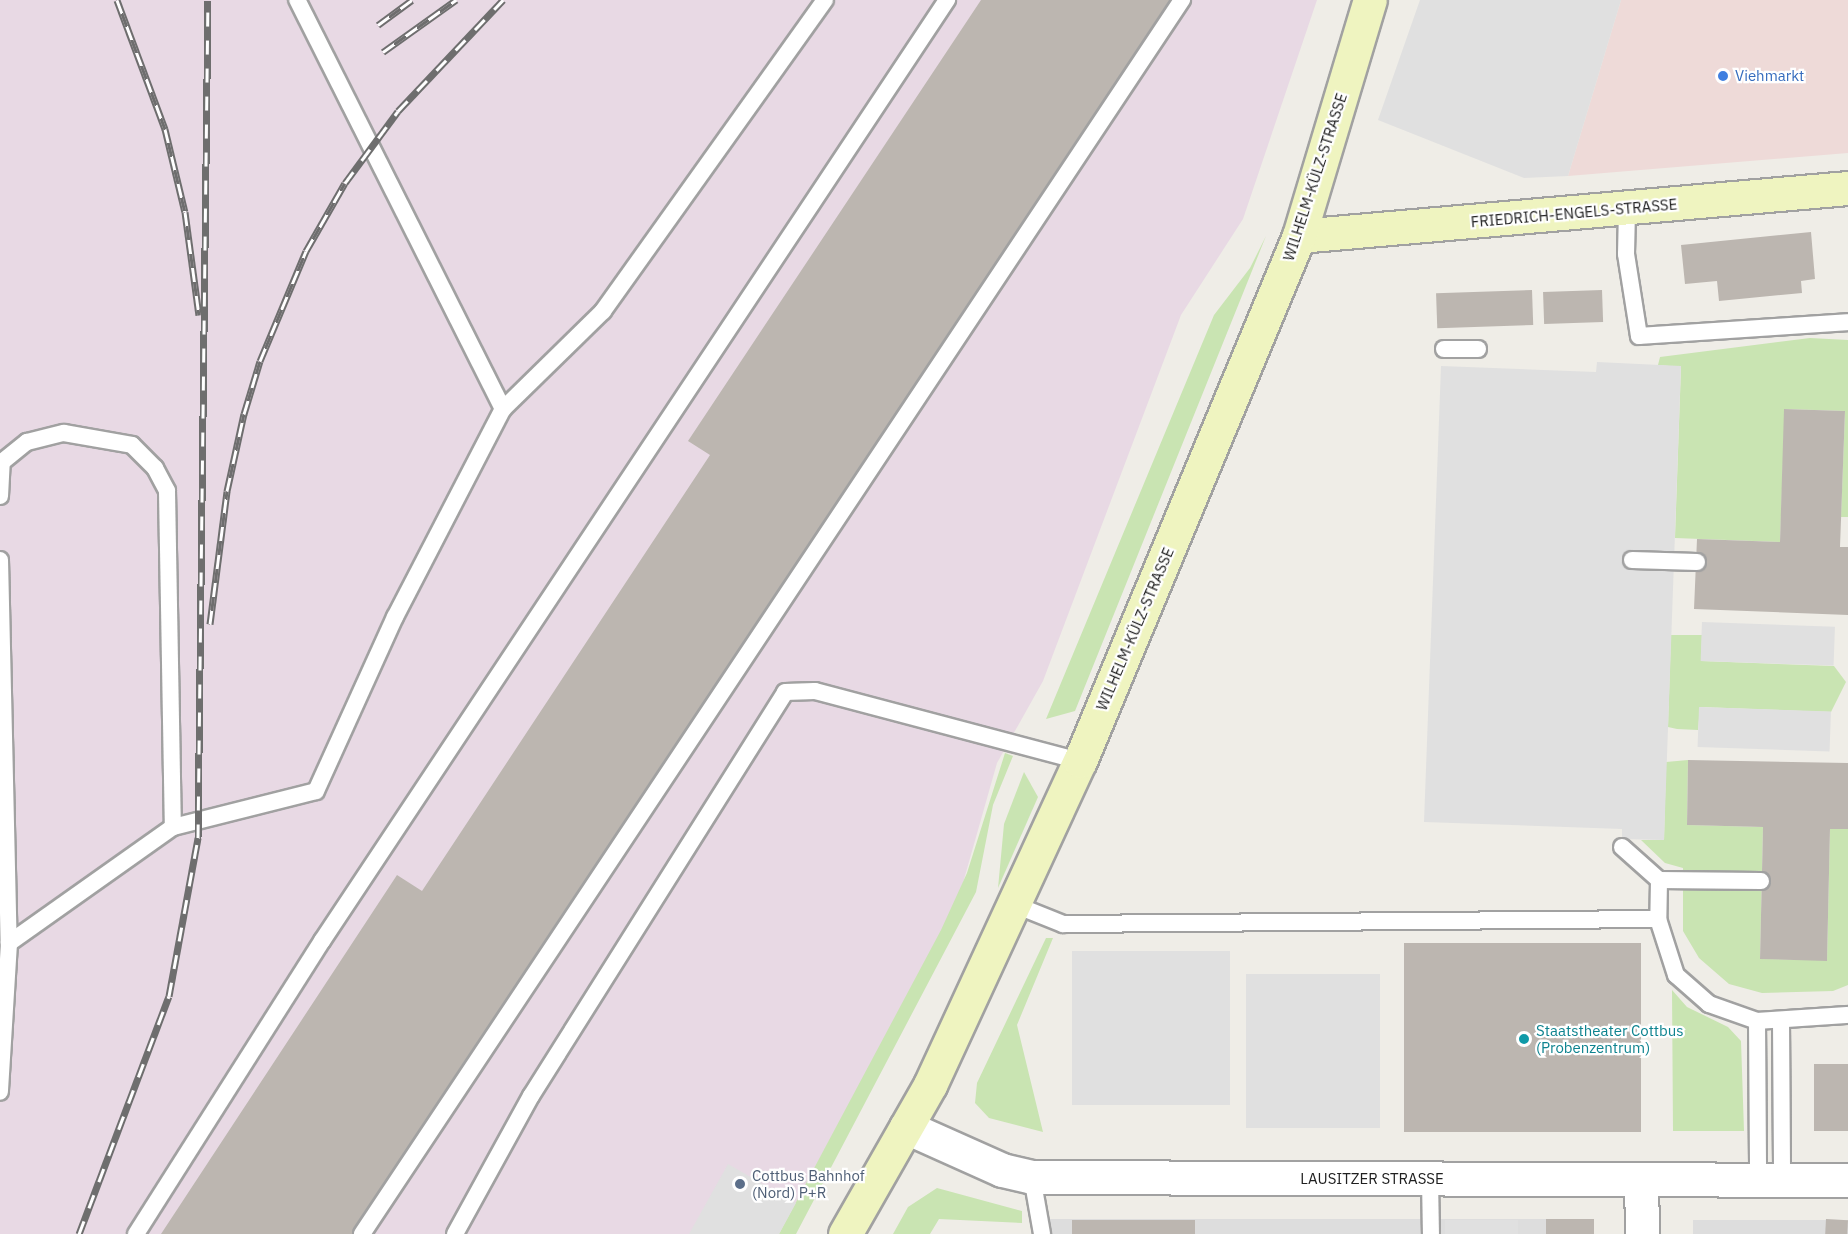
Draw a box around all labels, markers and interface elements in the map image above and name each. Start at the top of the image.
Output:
place label: Viehmarkt [1735,67,1804,85]
marker: Viehmarkt [1716,69,1730,83]
street label: WILHELM-KÜLZ-STRASSE [1279,91,1351,263]
street label: FRIEDRICH-ENGELS-STRASSE [1470,195,1678,231]
street label: WILHELM-KÜLZ-STRASSE [1092,545,1178,713]
place label: Staatstheater Cottbus (Probenzentrum) [1536,1021,1684,1056]
marker: Staatstheater Cottbus (Probenzentrum) [1517,1032,1531,1046]
place label: Cottbus Bahnhof (Nord) P+R [752,1166,865,1201]
street label: LAUSITZER STRASSE [1300,1170,1444,1188]
marker: Cottbus Bahnhof (Nord) P+R [733,1177,747,1191]

